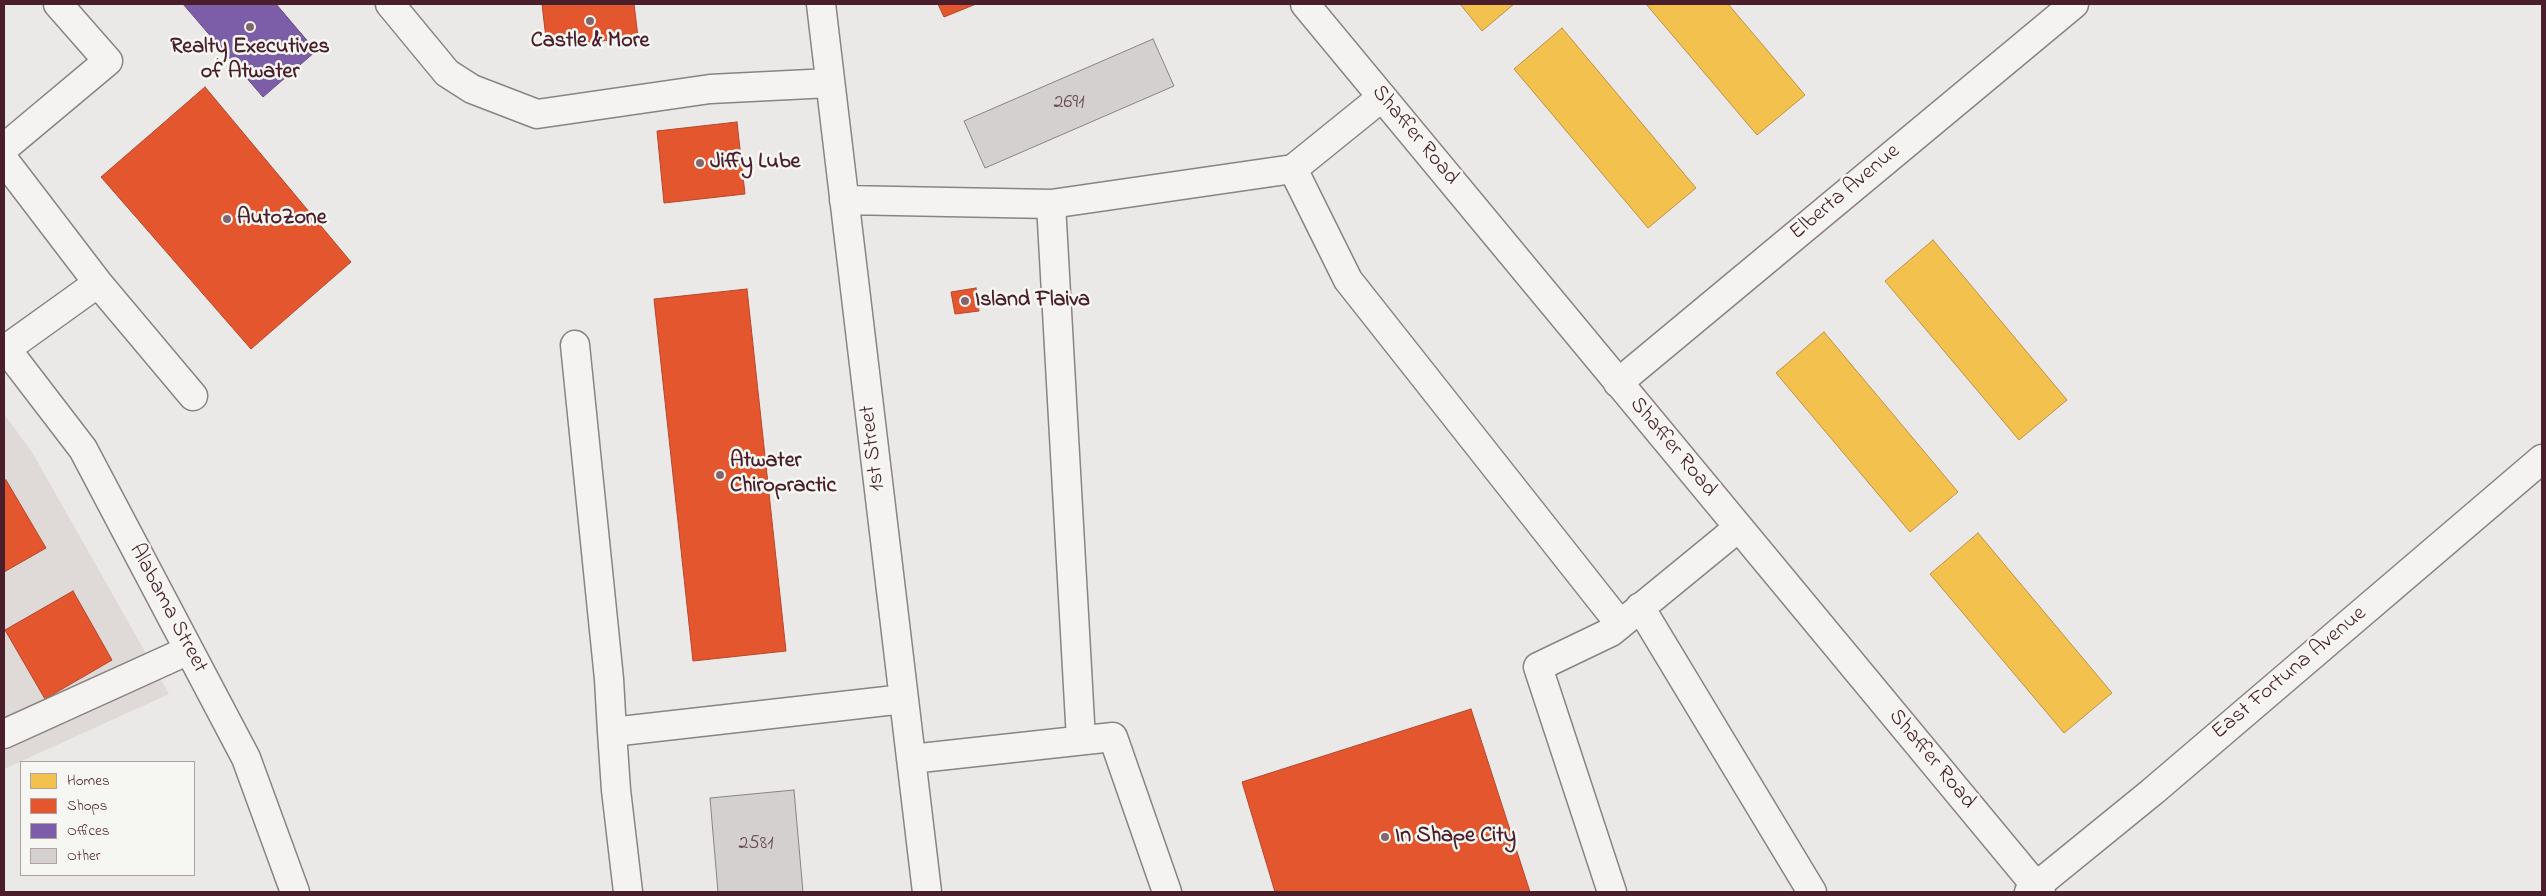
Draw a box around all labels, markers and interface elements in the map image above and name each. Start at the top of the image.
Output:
marker: Castle & More [584,15,596,27]
marker: Realty Executives of Atwater [244,21,256,33]
place label: Castle & More [531,29,649,55]
place label: Realty Executives of Atwater [170,35,330,86]
street label: Shaffer Road [1365,81,1463,191]
house number: 2691 [1053,92,1085,116]
street label: Elberta Avenue [1785,139,1907,247]
place label: Jiffy Lube [710,150,800,176]
marker: Jiffy Lube [694,157,706,169]
place label: AutoZone [237,206,327,232]
marker: AutoZone [221,213,233,225]
place label: Island Flaiva [975,288,1090,314]
marker: Island Flaiva [959,295,971,307]
street label: Shaffer Road [1623,393,1721,503]
street label: 1st Street [856,403,892,493]
place label: Atwater Chiropractic [730,449,836,501]
marker: Atwater Chiropractic [714,469,726,481]
street label: Alabama Street [122,540,212,678]
street label: East Fortuna Avenue [2207,602,2373,746]
street label: Shaffer Road [1882,705,1980,815]
legend [20,761,195,876]
text: Homes [67,770,110,792]
text: Shops [67,795,107,817]
text: Offices [67,820,109,842]
place label: In Shape City [1395,824,1516,850]
marker: In Shape City [1379,831,1391,843]
house number: 2581 [738,833,774,857]
text: Other [67,845,100,867]

